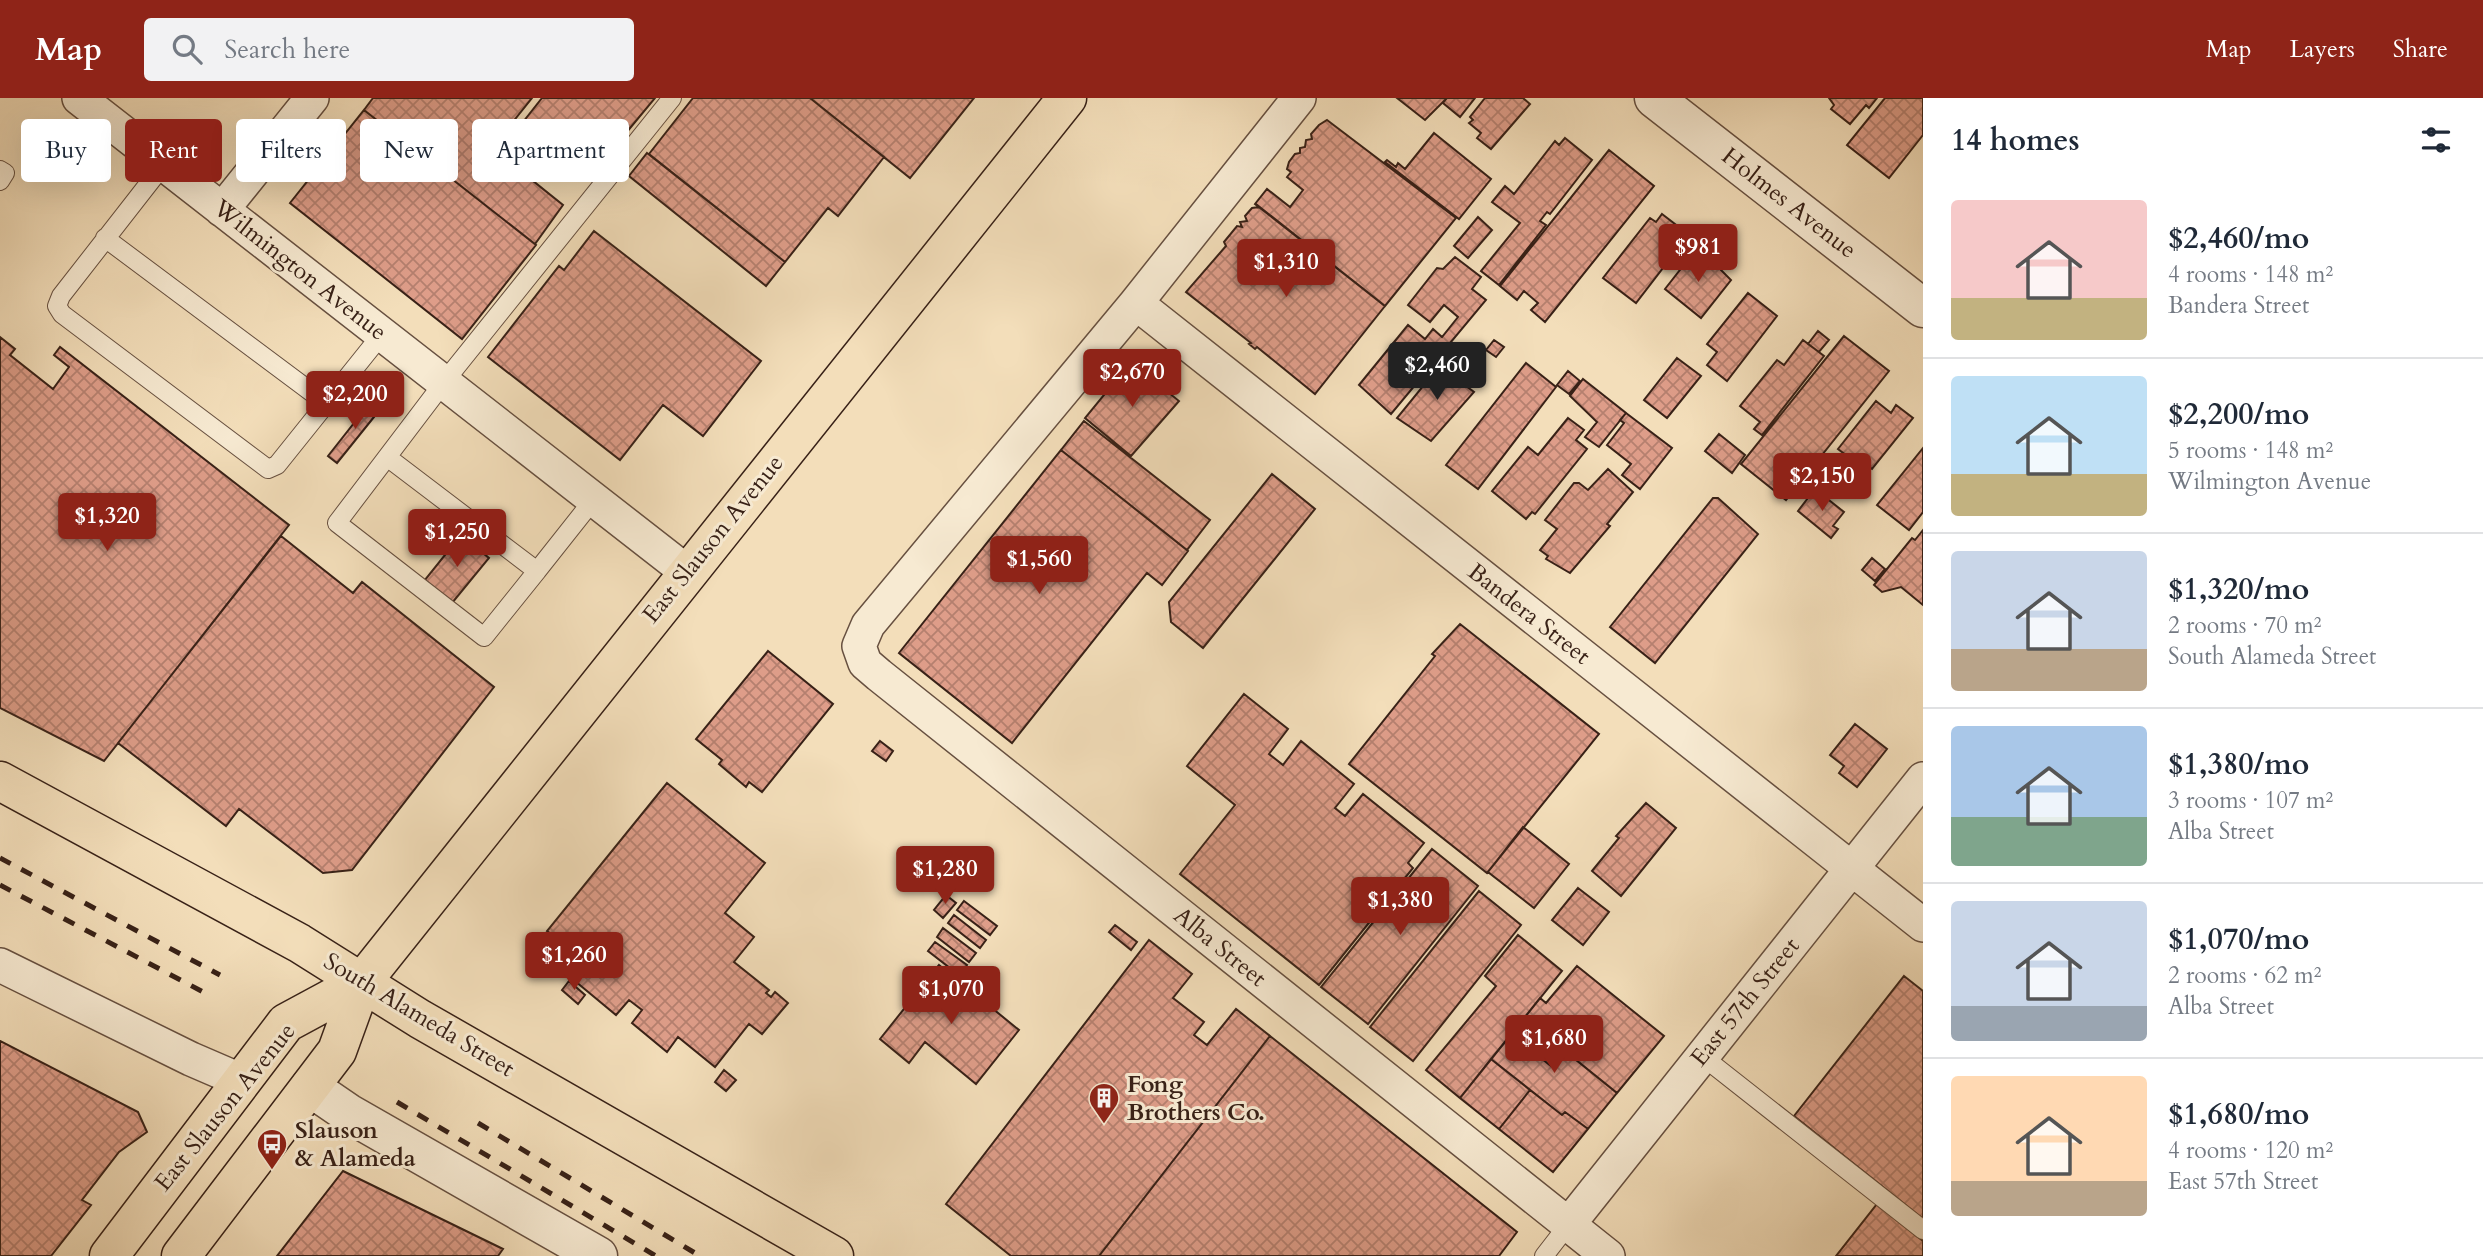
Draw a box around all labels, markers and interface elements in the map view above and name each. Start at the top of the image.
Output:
search box [144,18,634,81]
text: Map [35,27,102,72]
icon: search [168,30,206,68]
text: Search here [224,32,350,67]
text: Map [2206,33,2252,66]
text: Layers [2290,33,2355,66]
text: Share [2393,33,2448,66]
chip: Buy [21,119,111,182]
chip: Rent [125,119,222,182]
chip: Filters [236,119,346,182]
chip: New [360,119,458,182]
chip: Apartment [472,119,629,182]
text: 14 homes [1951,120,2080,161]
icon: filters [2417,121,2455,159]
street label: Holmes Avenue [1715,140,1863,266]
street label: Wilmington Avenue [206,191,394,348]
text: $2,460/mo [2168,218,2309,259]
pin: $981 [1657,225,1739,284]
icon: home [2007,228,2091,312]
text: $981 [1674,231,1722,262]
pin: $1,310 [1229,240,1343,299]
text: $1,310 [1253,246,1319,277]
text: 4 rooms · 148 m² [2168,259,2333,290]
text: Bandera Street [2168,290,2309,321]
pin: $2,460 [1380,342,1494,402]
text: $2,460 [1404,349,1470,380]
pin: $2,670 [1075,350,1189,409]
text: $2,670 [1099,356,1165,387]
pin: $2,200 [298,372,412,431]
text: $2,200 [322,378,388,409]
text: $2,200/mo [2168,394,2309,435]
icon: home [2007,404,2091,488]
text: 5 rooms · 148 m² [2168,435,2333,466]
street label: East Slauson Avenue [635,448,791,630]
pin: $2,150 [1765,454,1879,513]
text: $2,150 [1789,460,1855,491]
text: Wilmington Avenue [2168,466,2371,497]
pin: $1,320 [50,494,164,553]
text: $1,320 [74,500,140,531]
pin: $1,250 [400,510,514,569]
text: $1,250 [424,516,490,547]
pin: $1,560 [982,536,1096,596]
text: $1,560 [1006,543,1072,574]
street label: Bandera Street [1461,556,1598,673]
text: $1,320/mo [2168,569,2309,610]
icon: home [2007,579,2091,663]
text: 2 rooms · 70 m² [2168,610,2321,641]
text: South Alameda Street [2168,641,2376,672]
text: $1,380/mo [2168,744,2309,785]
icon: home [2007,754,2091,838]
text: 3 rooms · 107 m² [2168,785,2333,816]
text: Alba Street [2168,816,2274,847]
pin: $1,280 [888,846,1002,906]
text: $1,280 [912,853,978,884]
pin: $1,380 [1343,878,1457,937]
text: $1,380 [1367,884,1433,915]
street label: Alba Street [1167,899,1274,995]
text: $1,070/mo [2168,919,2309,960]
icon: home [2007,929,2091,1013]
street label: East 57th Street [1683,930,1807,1073]
pin: $1,260 [517,932,631,992]
text: $1,260 [541,939,607,970]
street label: South Alameda Street [317,945,521,1085]
text: 2 rooms · 62 m² [2168,960,2321,991]
pin: $1,070 [894,967,1008,1026]
text: $1,070 [918,973,984,1004]
text: Alba Street [2168,991,2274,1022]
street label: East Slauson Avenue [147,1016,303,1198]
pin: $1,680 [1497,1016,1611,1075]
text: $1,680 [1521,1022,1587,1053]
place label: Fong Brothers Co. [1127,1068,1265,1129]
building icon: Fong Brothers Co. [1087,1081,1121,1125]
text: $1,680/mo [2168,1094,2309,1135]
icon: home [2007,1104,2091,1188]
place label: Slauson & Alameda [295,1114,416,1175]
bus stop icon: Slauson & Alameda [255,1127,289,1171]
text: 4 rooms · 120 m² [2168,1135,2333,1166]
text: East 57th Street [2168,1166,2318,1197]

